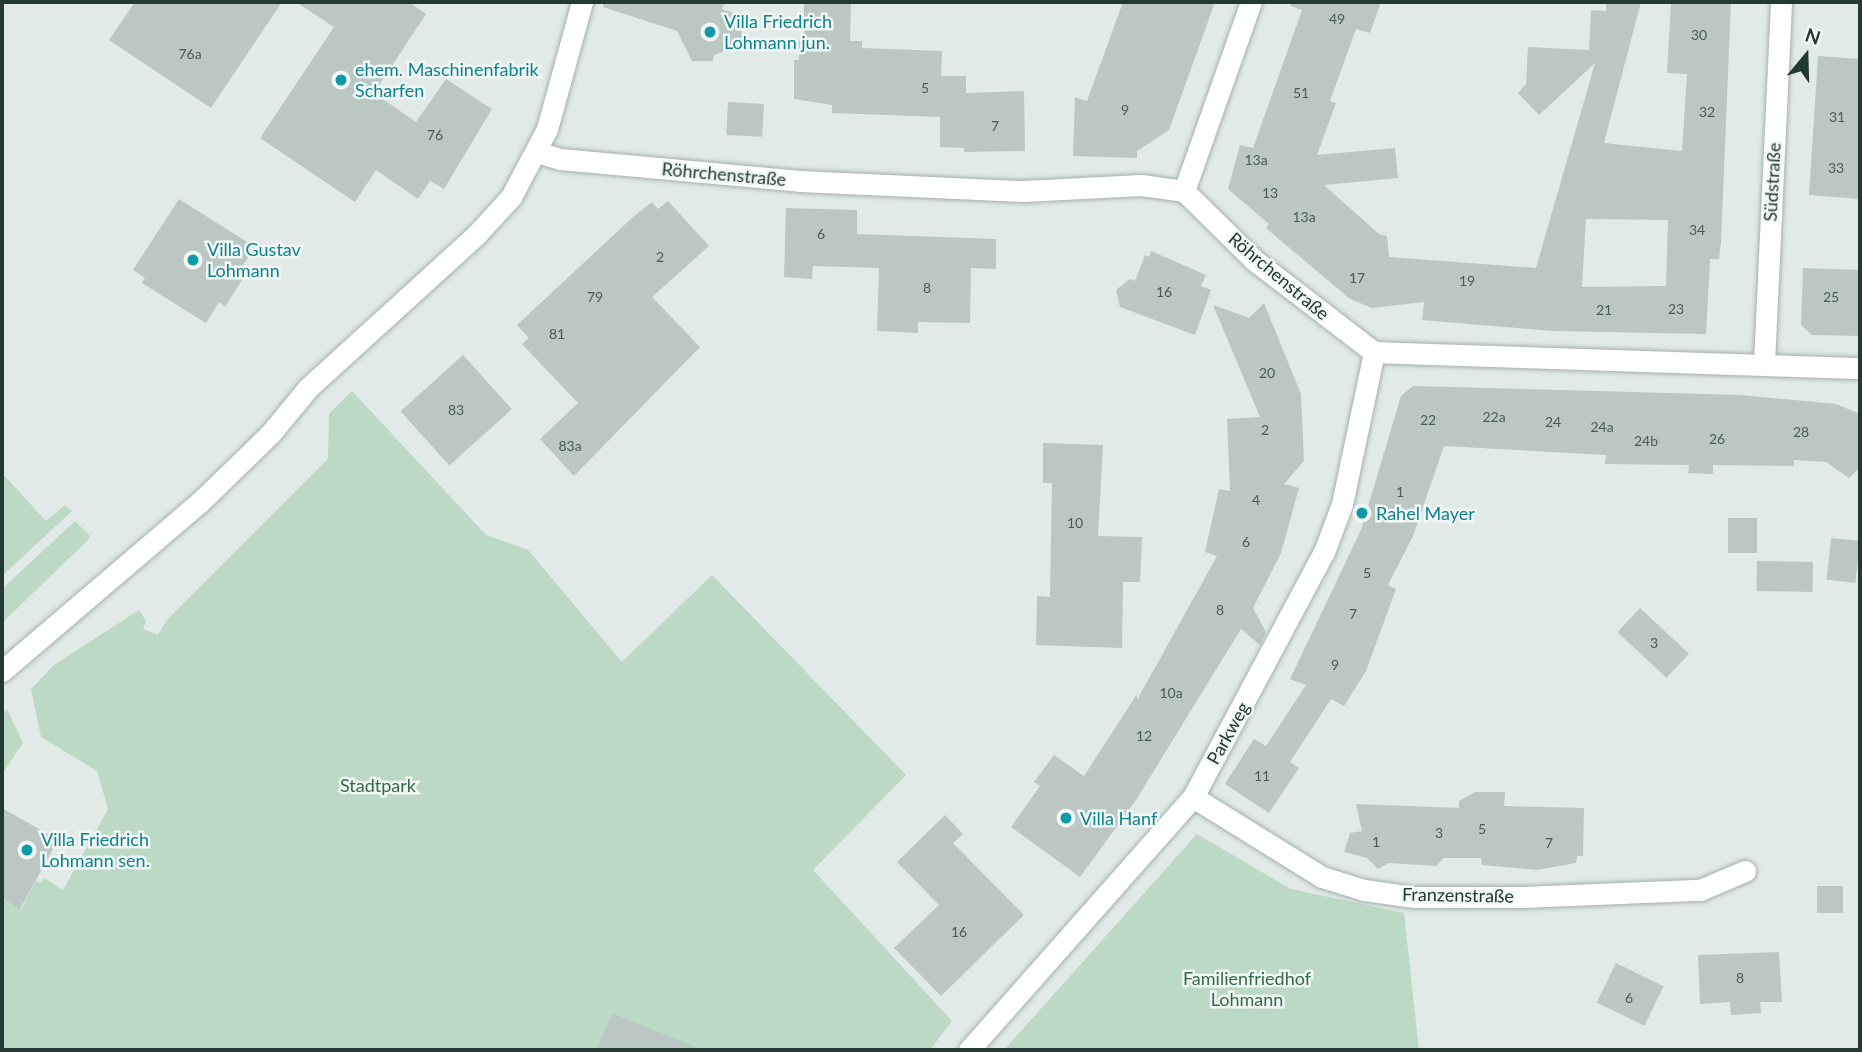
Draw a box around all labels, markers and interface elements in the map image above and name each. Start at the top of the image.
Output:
place label: Villa Friedrich Lohmann jun. [724,11,832,54]
house number: 49 [1329,11,1345,27]
north arrow [1771,21,1841,91]
text: N [1802,22,1824,49]
marker: Villa Friedrich Lohmann jun. [702,24,718,40]
house number: 30 [1691,27,1707,43]
house number: 76a [178,46,202,62]
place label: ehem. Maschinenfabrik Scharfen [355,59,539,102]
marker: ehem. Maschinenfabrik Scharfen [333,72,349,88]
house number: 5 [921,80,929,96]
house number: 51 [1293,85,1309,101]
house number: 9 [1121,102,1129,118]
house number: 32 [1699,104,1715,120]
house number: 31 [1829,109,1845,125]
house number: 7 [991,118,999,134]
house number: 76 [427,127,443,143]
street label: Südstraße [1759,142,1785,222]
house number: 13a [1244,152,1268,168]
street label: Röhrchenstraße [661,158,787,190]
house number: 33 [1828,160,1844,176]
house number: 13 [1262,185,1278,201]
house number: 13a [1292,209,1316,225]
house number: 34 [1689,222,1705,238]
house number: 6 [817,226,825,242]
street label: Röhrchenstraße [1224,228,1334,324]
place label: Villa Gustav Lohmann [207,239,301,282]
house number: 2 [656,249,664,265]
marker: Villa Gustav Lohmann [185,252,201,268]
house number: 17 [1349,270,1365,286]
house number: 19 [1459,273,1475,289]
house number: 8 [923,280,931,296]
house number: 16 [1156,284,1172,300]
house number: 79 [587,289,603,305]
house number: 25 [1823,289,1839,305]
house number: 23 [1668,301,1684,317]
house number: 21 [1596,302,1612,318]
house number: 81 [549,326,565,342]
house number: 20 [1259,365,1275,381]
house number: 83 [448,402,464,418]
house number: 22a [1482,409,1506,425]
house number: 22 [1420,412,1436,428]
house number: 24 [1545,414,1561,430]
house number: 24a [1590,419,1614,435]
house number: 2 [1261,422,1269,438]
house number: 28 [1793,424,1809,440]
house number: 26 [1709,431,1725,447]
house number: 24b [1634,433,1658,449]
house number: 83a [558,438,582,454]
house number: 1 [1396,484,1404,500]
house number: 4 [1252,492,1260,508]
place label: Rahel Mayer [1376,502,1475,524]
marker: Rahel Mayer [1354,505,1370,521]
house number: 10 [1067,515,1083,531]
house number: 6 [1242,534,1250,550]
house number: 5 [1363,565,1371,581]
house number: 8 [1216,602,1224,618]
house number: 7 [1349,606,1357,622]
house number: 3 [1650,635,1658,651]
house number: 9 [1331,657,1339,673]
house number: 10a [1159,685,1183,701]
street label: Parkweg [1202,698,1254,768]
house number: 12 [1136,728,1152,744]
house number: 11 [1254,768,1270,784]
park label: Stadtpark [340,774,416,796]
place label: Villa Hanf [1080,807,1157,829]
marker: Villa Hanf [1058,810,1074,826]
house number: 5 [1478,821,1486,837]
house number: 3 [1435,825,1443,841]
place label: Villa Friedrich Lohmann sen. [41,829,150,872]
house number: 1 [1372,834,1380,850]
house number: 7 [1545,835,1553,851]
marker: Villa Friedrich Lohmann sen. [19,842,35,858]
street label: Franzenstraße [1402,883,1514,907]
house number: 16 [951,924,967,940]
park label: Familienfriedhof Lohmann [1183,968,1311,1010]
house number: 8 [1736,970,1744,986]
house number: 6 [1625,990,1633,1006]

